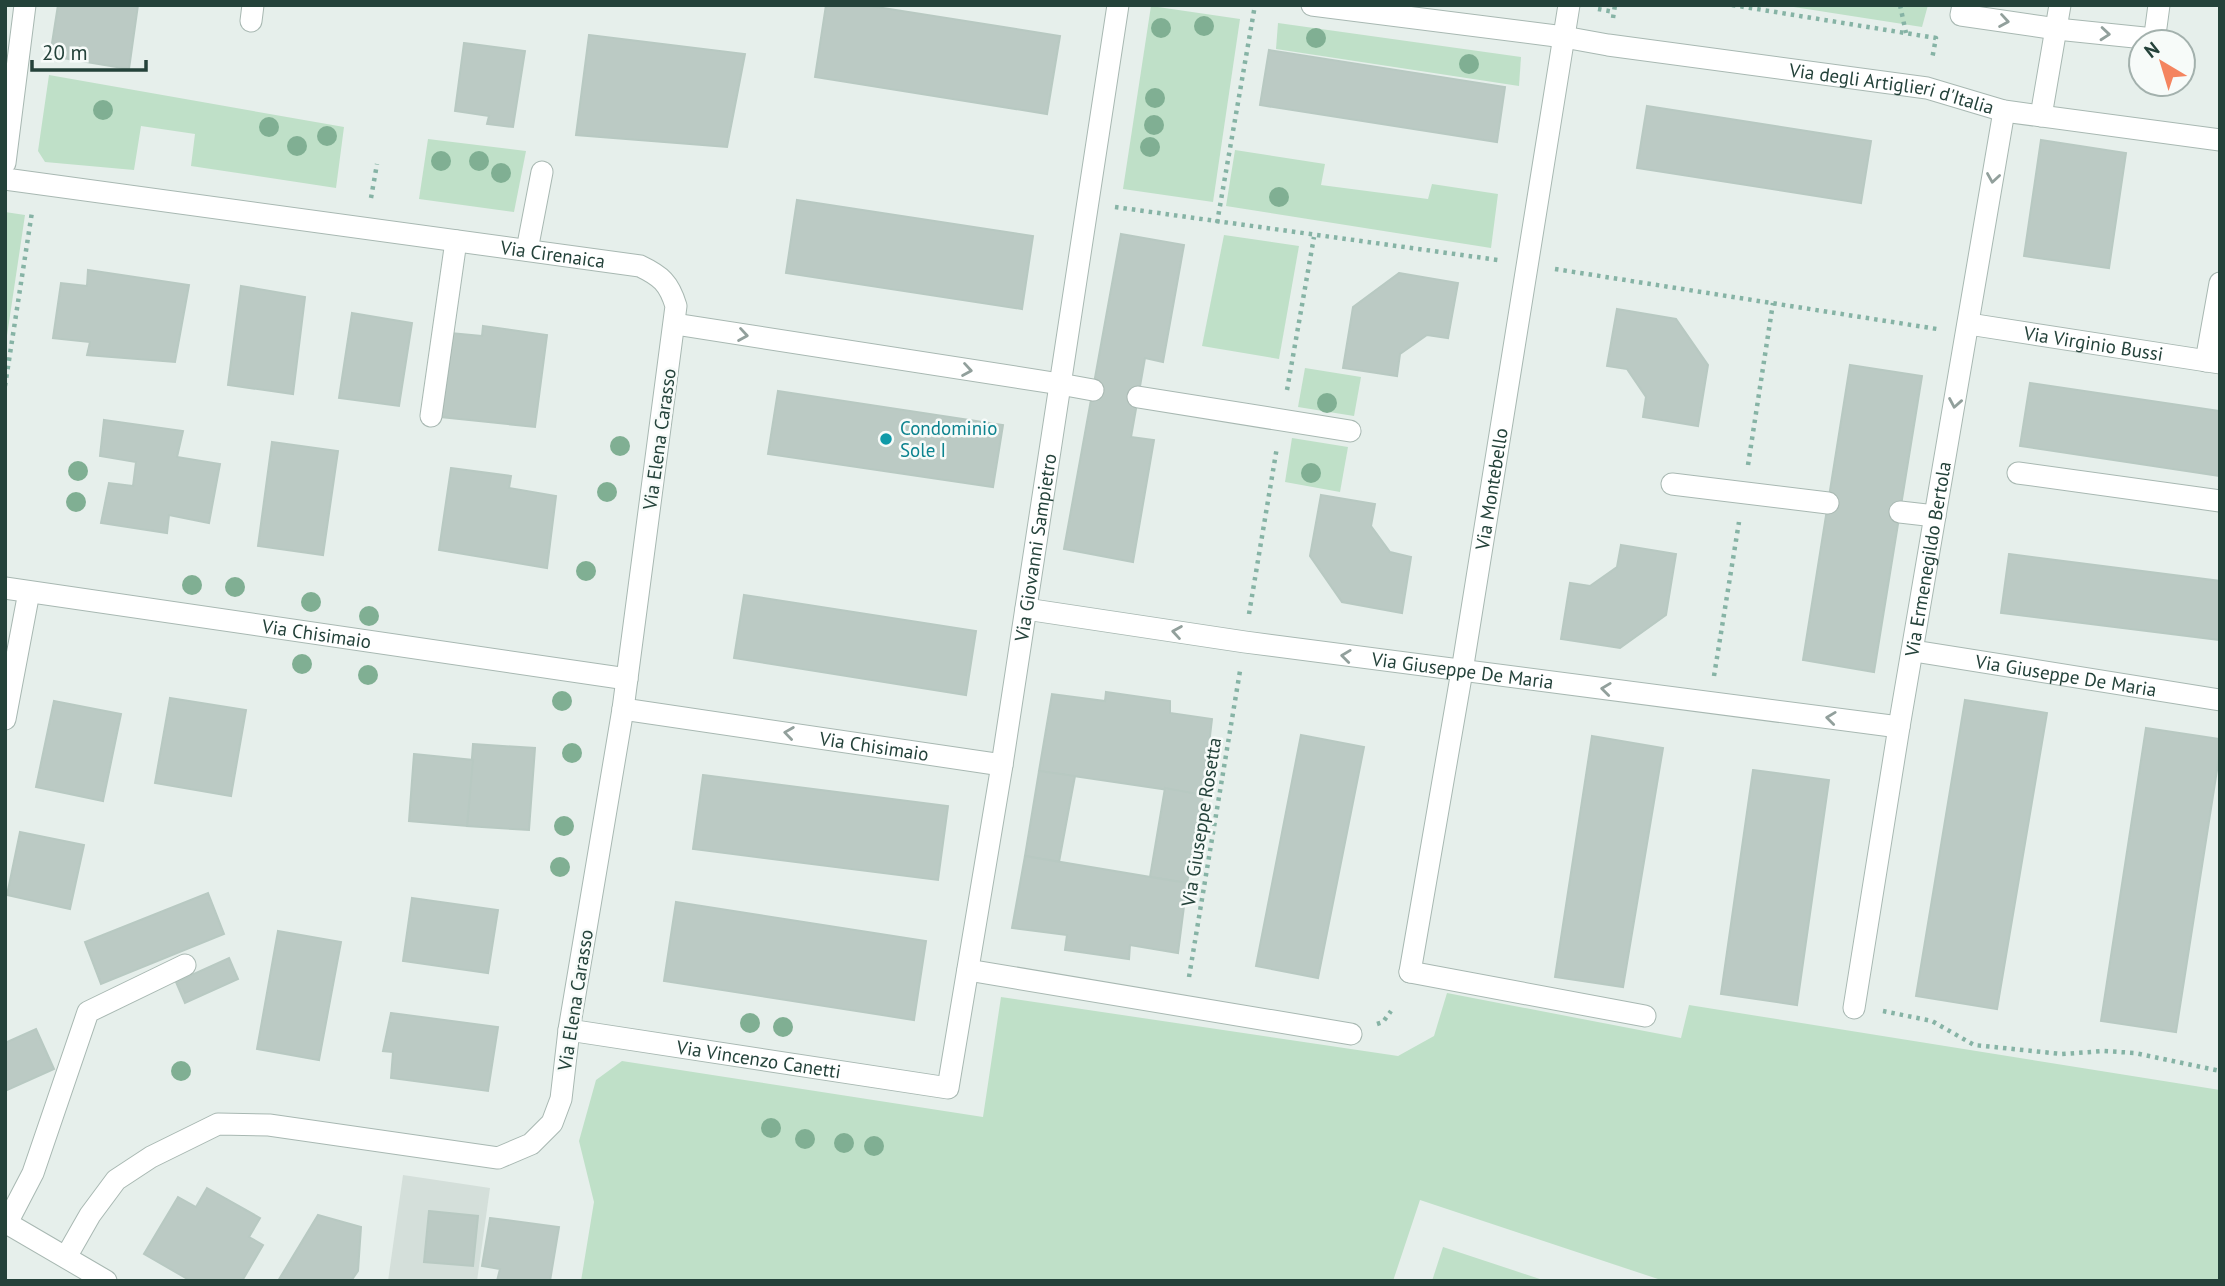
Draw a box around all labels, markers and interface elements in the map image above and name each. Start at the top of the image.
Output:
one-way arrow [1998,14,2010,29]
one-way arrow [2100,26,2111,41]
scale bar [32,28,145,72]
north arrow [2127,28,2197,98]
text: N [2139,36,2164,63]
text: 20 m [42,39,88,66]
street label: Via degli Artiglieri d'Italia [1787,57,1997,119]
one-way arrow [1986,172,2001,184]
street label: Via Cirenaica [498,235,607,273]
street label: Via Virginio Bussi [2021,321,2165,366]
one-way arrow [737,327,748,342]
one-way arrow [961,362,973,377]
street label: Via Elena Carasso [637,367,681,512]
one-way arrow [1948,397,1963,409]
place label: Condominio Sole I [900,416,997,462]
street label: Via Montebello [1469,426,1513,552]
marker: Condominio Sole I [878,431,894,447]
street label: Via Giovanni Sampietro [1009,452,1061,644]
street label: Via Ermenegildo Bertola [1899,460,1956,659]
street label: Via Chisimaio [260,614,373,653]
one-way arrow [1171,625,1183,640]
street label: Via Giuseppe De Maria [1369,646,1555,694]
one-way arrow [1340,648,1352,663]
street label: Via Giuseppe De Maria [1973,649,2158,702]
one-way arrow [1600,682,1612,697]
one-way arrow [1826,710,1837,725]
one-way arrow [783,726,795,741]
street label: Via Chisimaio [817,726,930,766]
street label: Via Giuseppe Rosetta [1176,736,1226,909]
street label: Via Elena Carasso [552,928,598,1073]
street label: Via Vincenzo Canetti [674,1034,843,1083]

